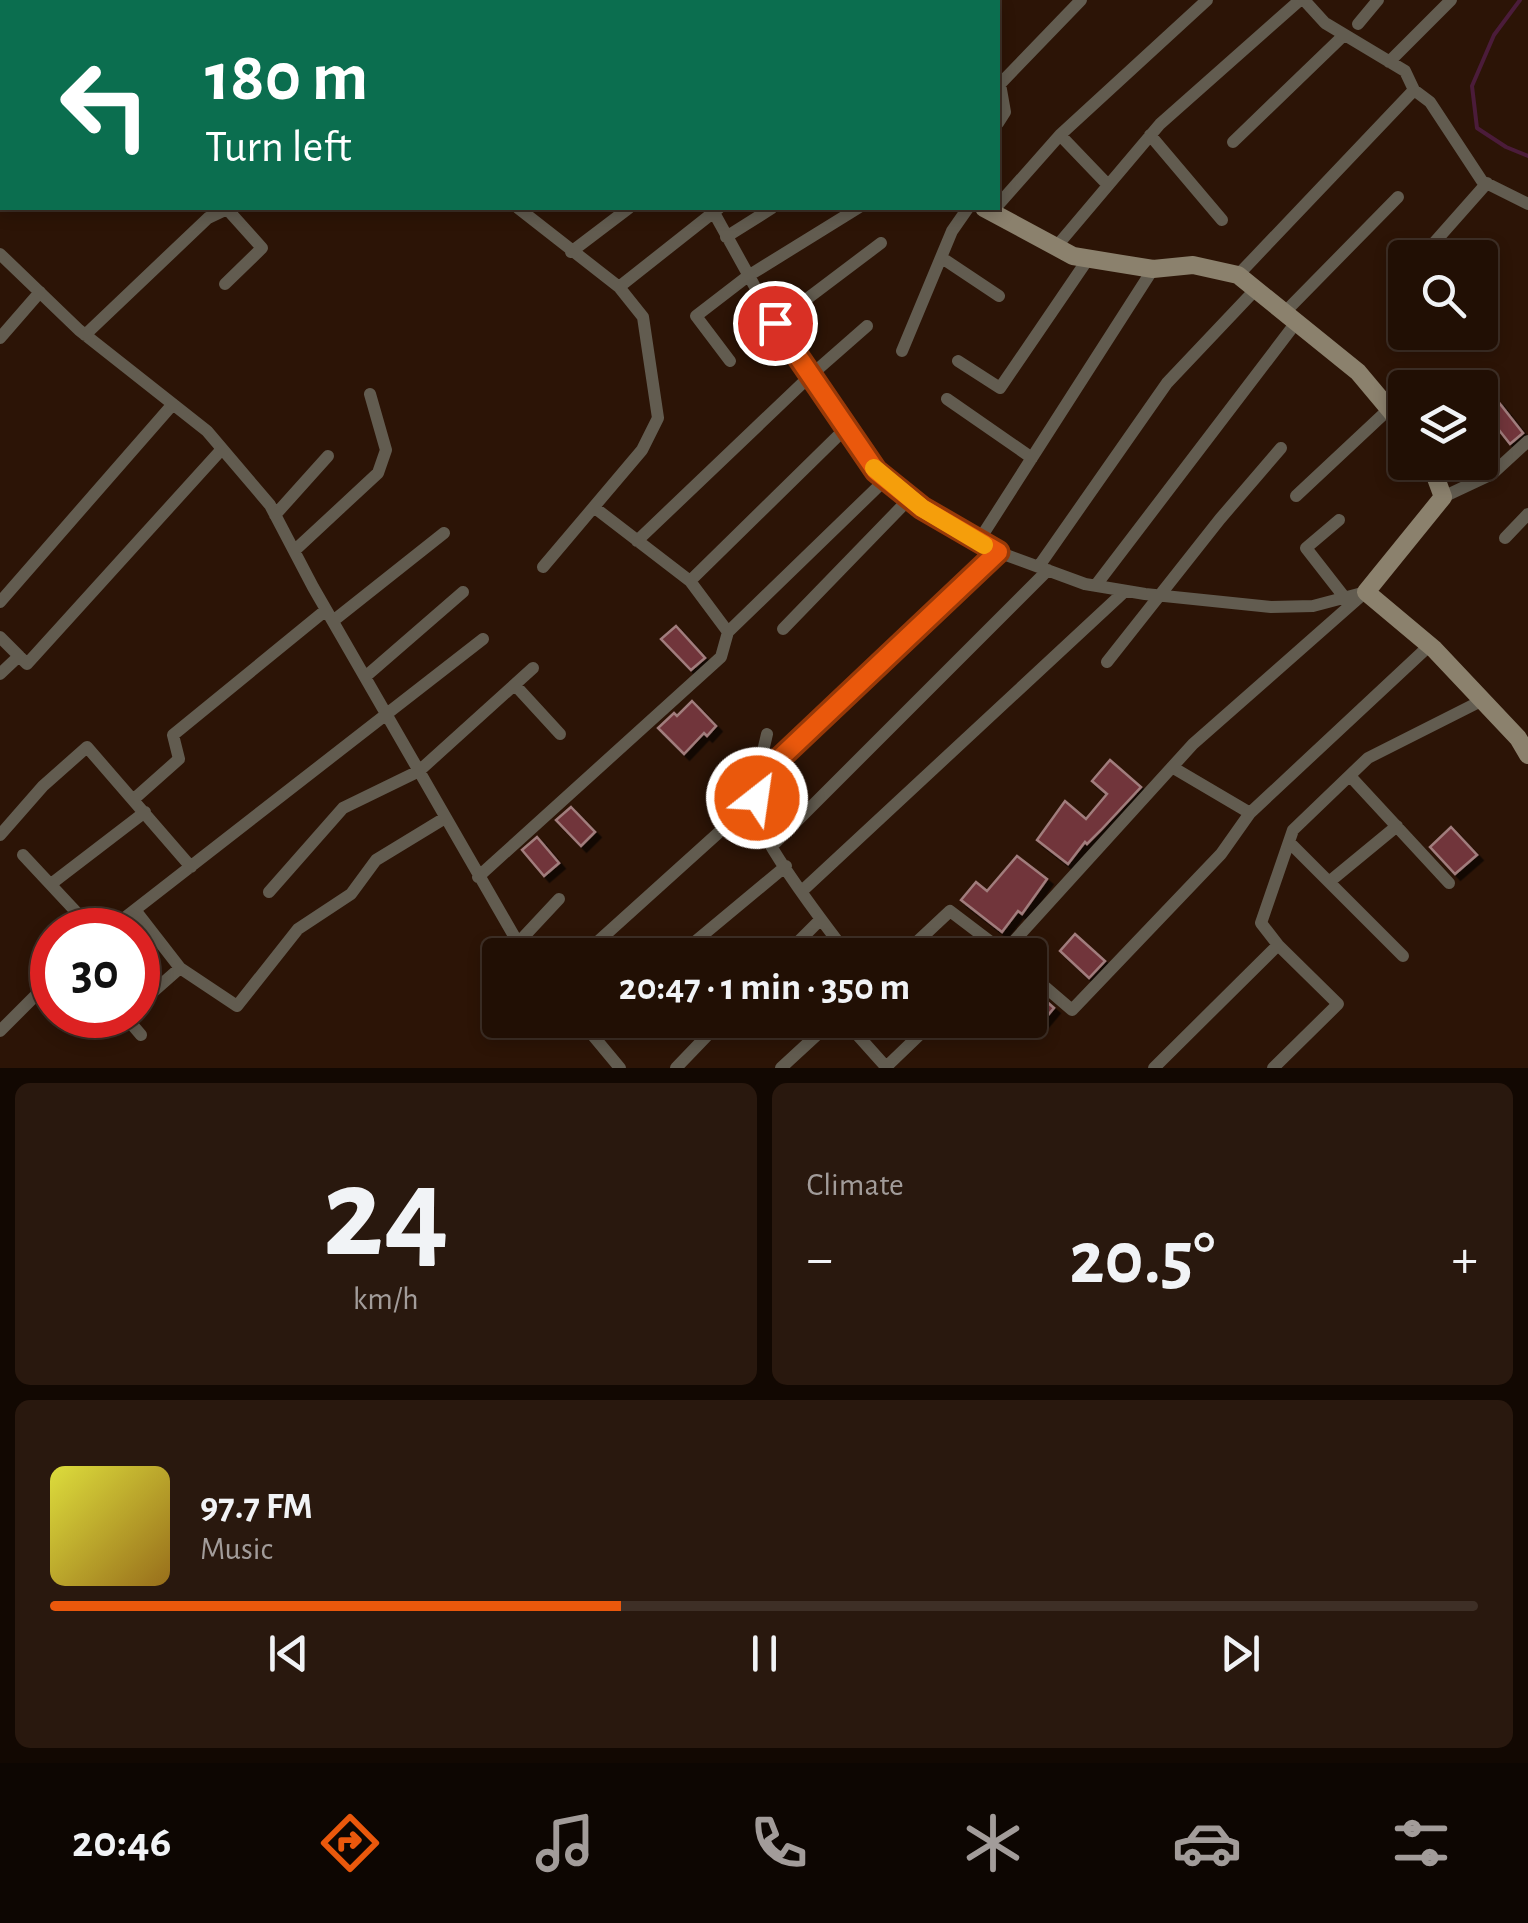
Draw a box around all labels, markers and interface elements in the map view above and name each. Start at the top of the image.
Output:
icon: left [40,40,170,170]
text: 180 m [205,43,368,113]
text: Turn left [205,125,352,170]
map controls [1388,240,1498,480]
button: search [1388,240,1498,350]
pin [733,281,818,366]
icon: arrive [748,296,803,351]
button: layers [1388,370,1498,480]
position arrow [705,746,809,850]
speed limit sign: 30 [30,908,160,1038]
text: 20:47 · 1 min · 350 m [619,969,910,1007]
text: 24 [322,1150,449,1280]
text: Climate [807,1169,904,1201]
text: 20.5° [1069,1222,1215,1297]
text: − [807,1232,833,1287]
text: + [1452,1232,1478,1287]
text: km/h [353,1283,419,1315]
text: 97.7 FM [200,1488,313,1526]
text: Music [200,1533,273,1565]
icon: previous [261,1626,316,1681]
icon: pause [737,1626,792,1681]
icon: next [1213,1626,1268,1681]
icon: directions [315,1808,385,1878]
icon: music [530,1808,600,1878]
icon: phone [744,1808,814,1878]
icon: climate [958,1808,1028,1878]
icon: car [1172,1808,1242,1878]
icon: filters [1386,1808,1456,1878]
text: 20:46 [72,1820,171,1865]

